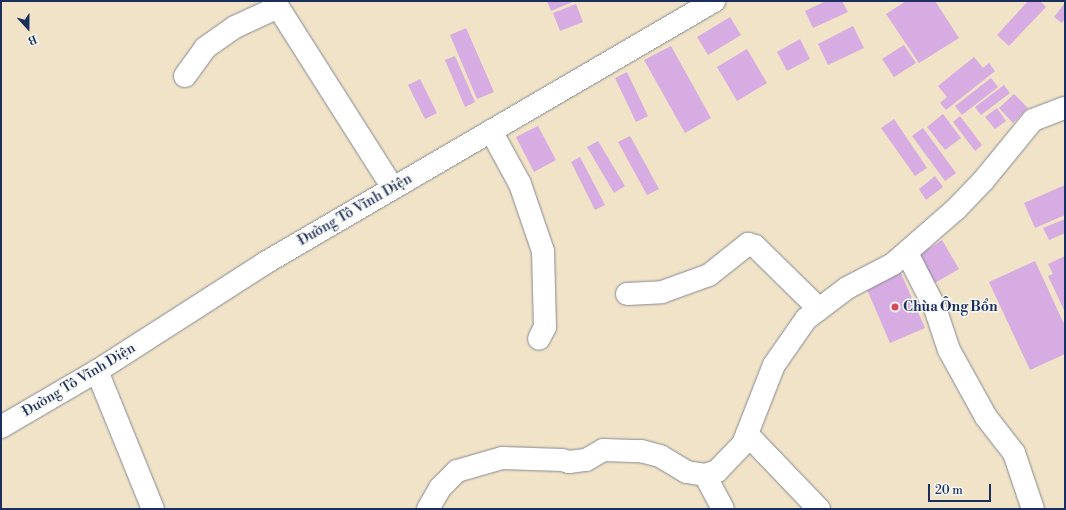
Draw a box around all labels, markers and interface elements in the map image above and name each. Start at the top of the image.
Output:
north arrow [8,8,48,48]
text: B [26,31,39,47]
street label: Đường Tô Vĩnh Diện [295,171,415,249]
place label: Chùa Ông Bổn [903,299,998,315]
marker: Chùa Ông Bổn [890,302,900,312]
street label: Đường Tô Vĩnh Diện [19,340,139,420]
scale bar [930,476,993,502]
text: 20 m [935,483,963,498]

